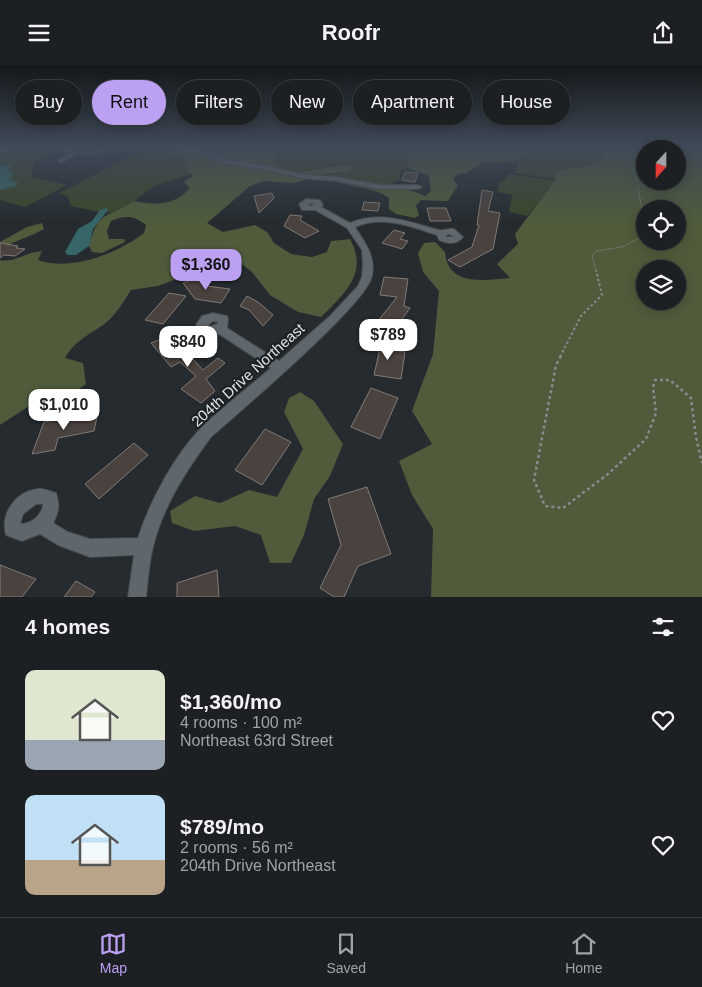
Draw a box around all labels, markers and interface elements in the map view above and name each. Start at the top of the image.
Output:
icon: menu [25,19,53,47]
icon: share [649,19,677,47]
text: Roofr [322,20,380,45]
chip: Buy [15,80,82,125]
chip: Rent [92,80,166,125]
chip: Filters [176,80,261,125]
chip: New [271,80,343,125]
chip: Apartment [353,80,472,125]
chip: House [482,80,570,125]
north arrow [636,140,686,190]
map controls [636,140,686,310]
button: locate [636,200,686,250]
pin: $1,360 [165,249,247,291]
text: $1,360 [182,256,230,273]
button: layers [636,260,686,310]
street label: 204th Drive Northeast [188,319,308,430]
pin: $789 [358,319,418,361]
pin: $840 [158,325,218,368]
text: $789 [370,326,406,343]
text: $840 [170,333,206,350]
pin: $1,010 [23,389,105,431]
text: $1,010 [40,396,88,413]
icon: filters [649,613,677,641]
text: 4 homes [25,615,110,638]
icon: home [65,690,125,750]
text: $1,360/mo [180,690,282,713]
icon: heart [649,706,677,734]
text: 4 rooms · 100 m² [180,714,302,731]
text: Northeast 63rd Street [180,732,333,749]
icon: home [65,815,125,875]
text: $789/mo [180,815,264,838]
icon: heart [649,831,677,859]
text: 2 rooms · 56 m² [180,839,293,856]
text: 204th Drive Northeast [180,857,336,874]
tab: Map [99,930,127,976]
tab: Saved [326,930,366,976]
tab: Home [565,930,602,976]

